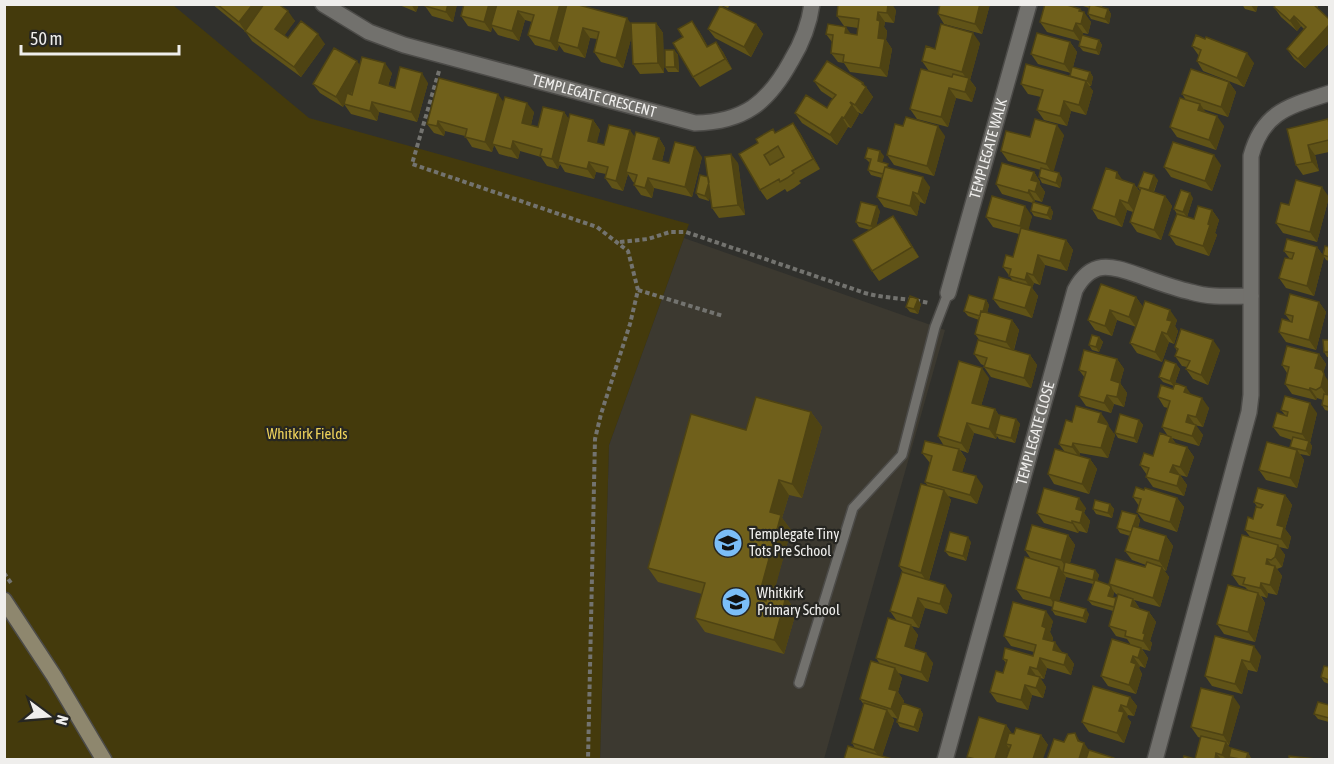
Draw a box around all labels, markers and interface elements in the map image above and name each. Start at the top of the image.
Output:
scale bar [21,18,178,56]
text: 50 m [30,28,62,49]
street label: TEMPLEGATE CRESCENT [530,71,659,120]
street label: TEMPLEGATE WALK [966,96,1010,201]
street label: TEMPLEGATE CLOSE [1013,379,1057,487]
park label: Whitkirk Fields [266,425,348,442]
place label: Templegate Tiny Tots Pre School [749,525,839,559]
school or university icon: Templegate Tiny Tots Pre School [712,527,744,559]
place label: Whitkirk Primary School [757,584,840,618]
school or university icon: Whitkirk Primary School [720,586,752,618]
north arrow [18,686,78,746]
text: N [52,713,72,727]

